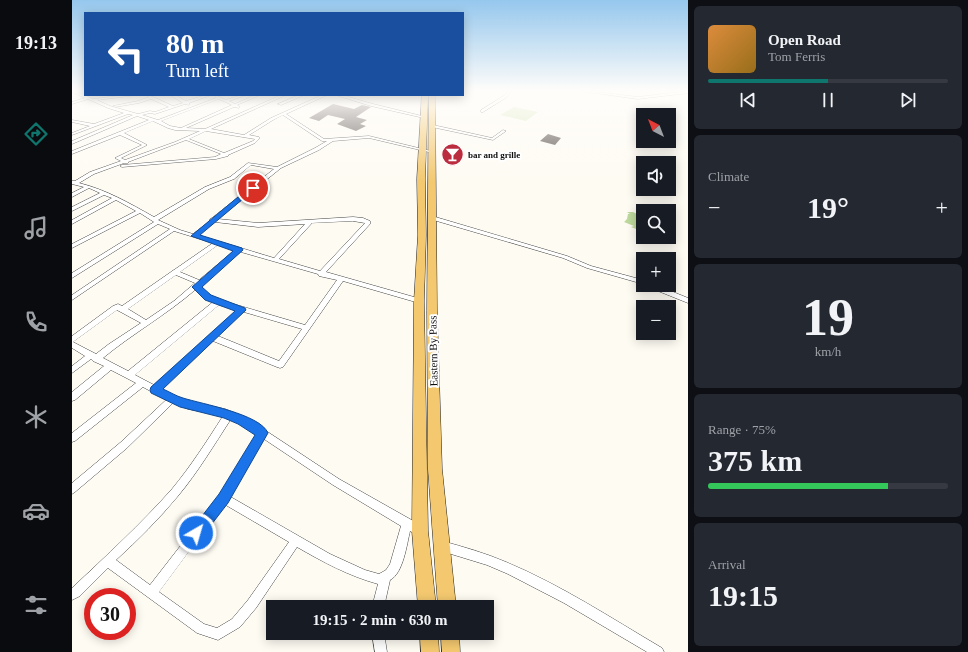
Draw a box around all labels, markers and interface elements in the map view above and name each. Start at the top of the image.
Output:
icon: left [100,28,152,80]
text: 80 m [166,28,224,59]
text: Open Road [768,32,841,48]
text: 19:13 [15,33,57,53]
text: Tom Ferris [768,49,825,64]
text: Turn left [166,61,229,81]
icon: previous [737,89,759,111]
icon: pause [817,89,839,111]
icon: next [897,89,919,111]
north arrow [636,108,676,148]
map controls [636,108,676,340]
icon: directions [22,120,50,148]
bar icon: bar and grille [440,142,466,168]
place label: bar and grille [468,150,520,160]
button: sound [636,156,676,196]
text: Climate [708,169,749,184]
pin [236,171,270,205]
icon: arrive [242,177,264,199]
text: 19° [807,191,849,224]
text: − [708,195,720,220]
text: + [936,195,948,220]
button: search [636,204,676,244]
icon: music [22,214,50,242]
button: + [636,252,676,292]
text: 19 [802,289,854,346]
button: − [636,300,676,340]
icon: phone [22,308,50,336]
street label: Eastern By Pass [426,315,440,387]
text: km/h [815,344,841,359]
icon: climate [22,403,50,431]
text: Range · 75% [708,422,776,437]
text: 375 km [708,444,802,477]
icon: car [22,497,50,525]
position arrow [175,512,217,554]
text: Arrival [708,557,746,572]
text: 19:15 [708,579,778,612]
speed limit sign: 30 [84,588,136,640]
icon: filters [22,591,50,619]
text: 19:15 · 2 min · 630 m [313,612,448,628]

